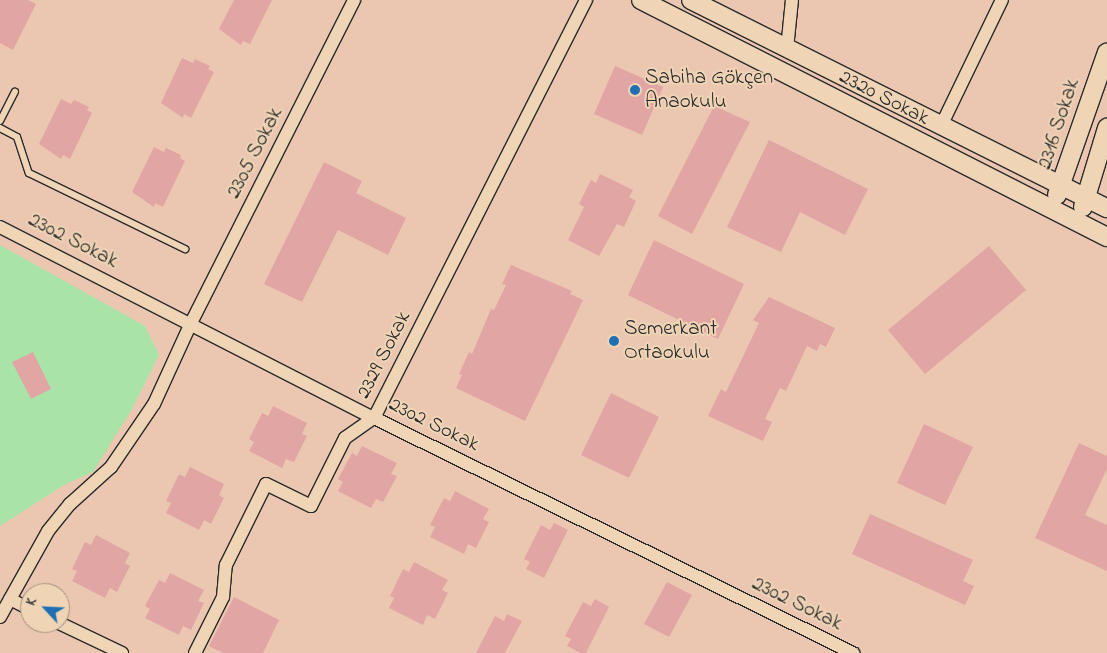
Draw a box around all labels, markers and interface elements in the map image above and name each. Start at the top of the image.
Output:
place label: Sabiha Gökçen Anaokulu [645,65,773,115]
street label: 2320 Sokak [835,65,933,131]
street label: 2316 Sokak [1033,76,1085,172]
marker: Sabiha Gökçen Anaokulu [629,84,641,96]
street label: 2305 Sokak [221,103,289,203]
street label: 2302 Sokak [24,208,122,274]
street label: 2329 Sokak [351,307,417,403]
place label: Semerkant Ortaokulu [624,316,717,366]
marker: Semerkant Ortaokulu [608,335,620,347]
street label: 2302 Sokak [385,392,483,458]
street label: 2302 Sokak [748,571,846,637]
north arrow [20,583,70,633]
text: K [21,594,43,609]

